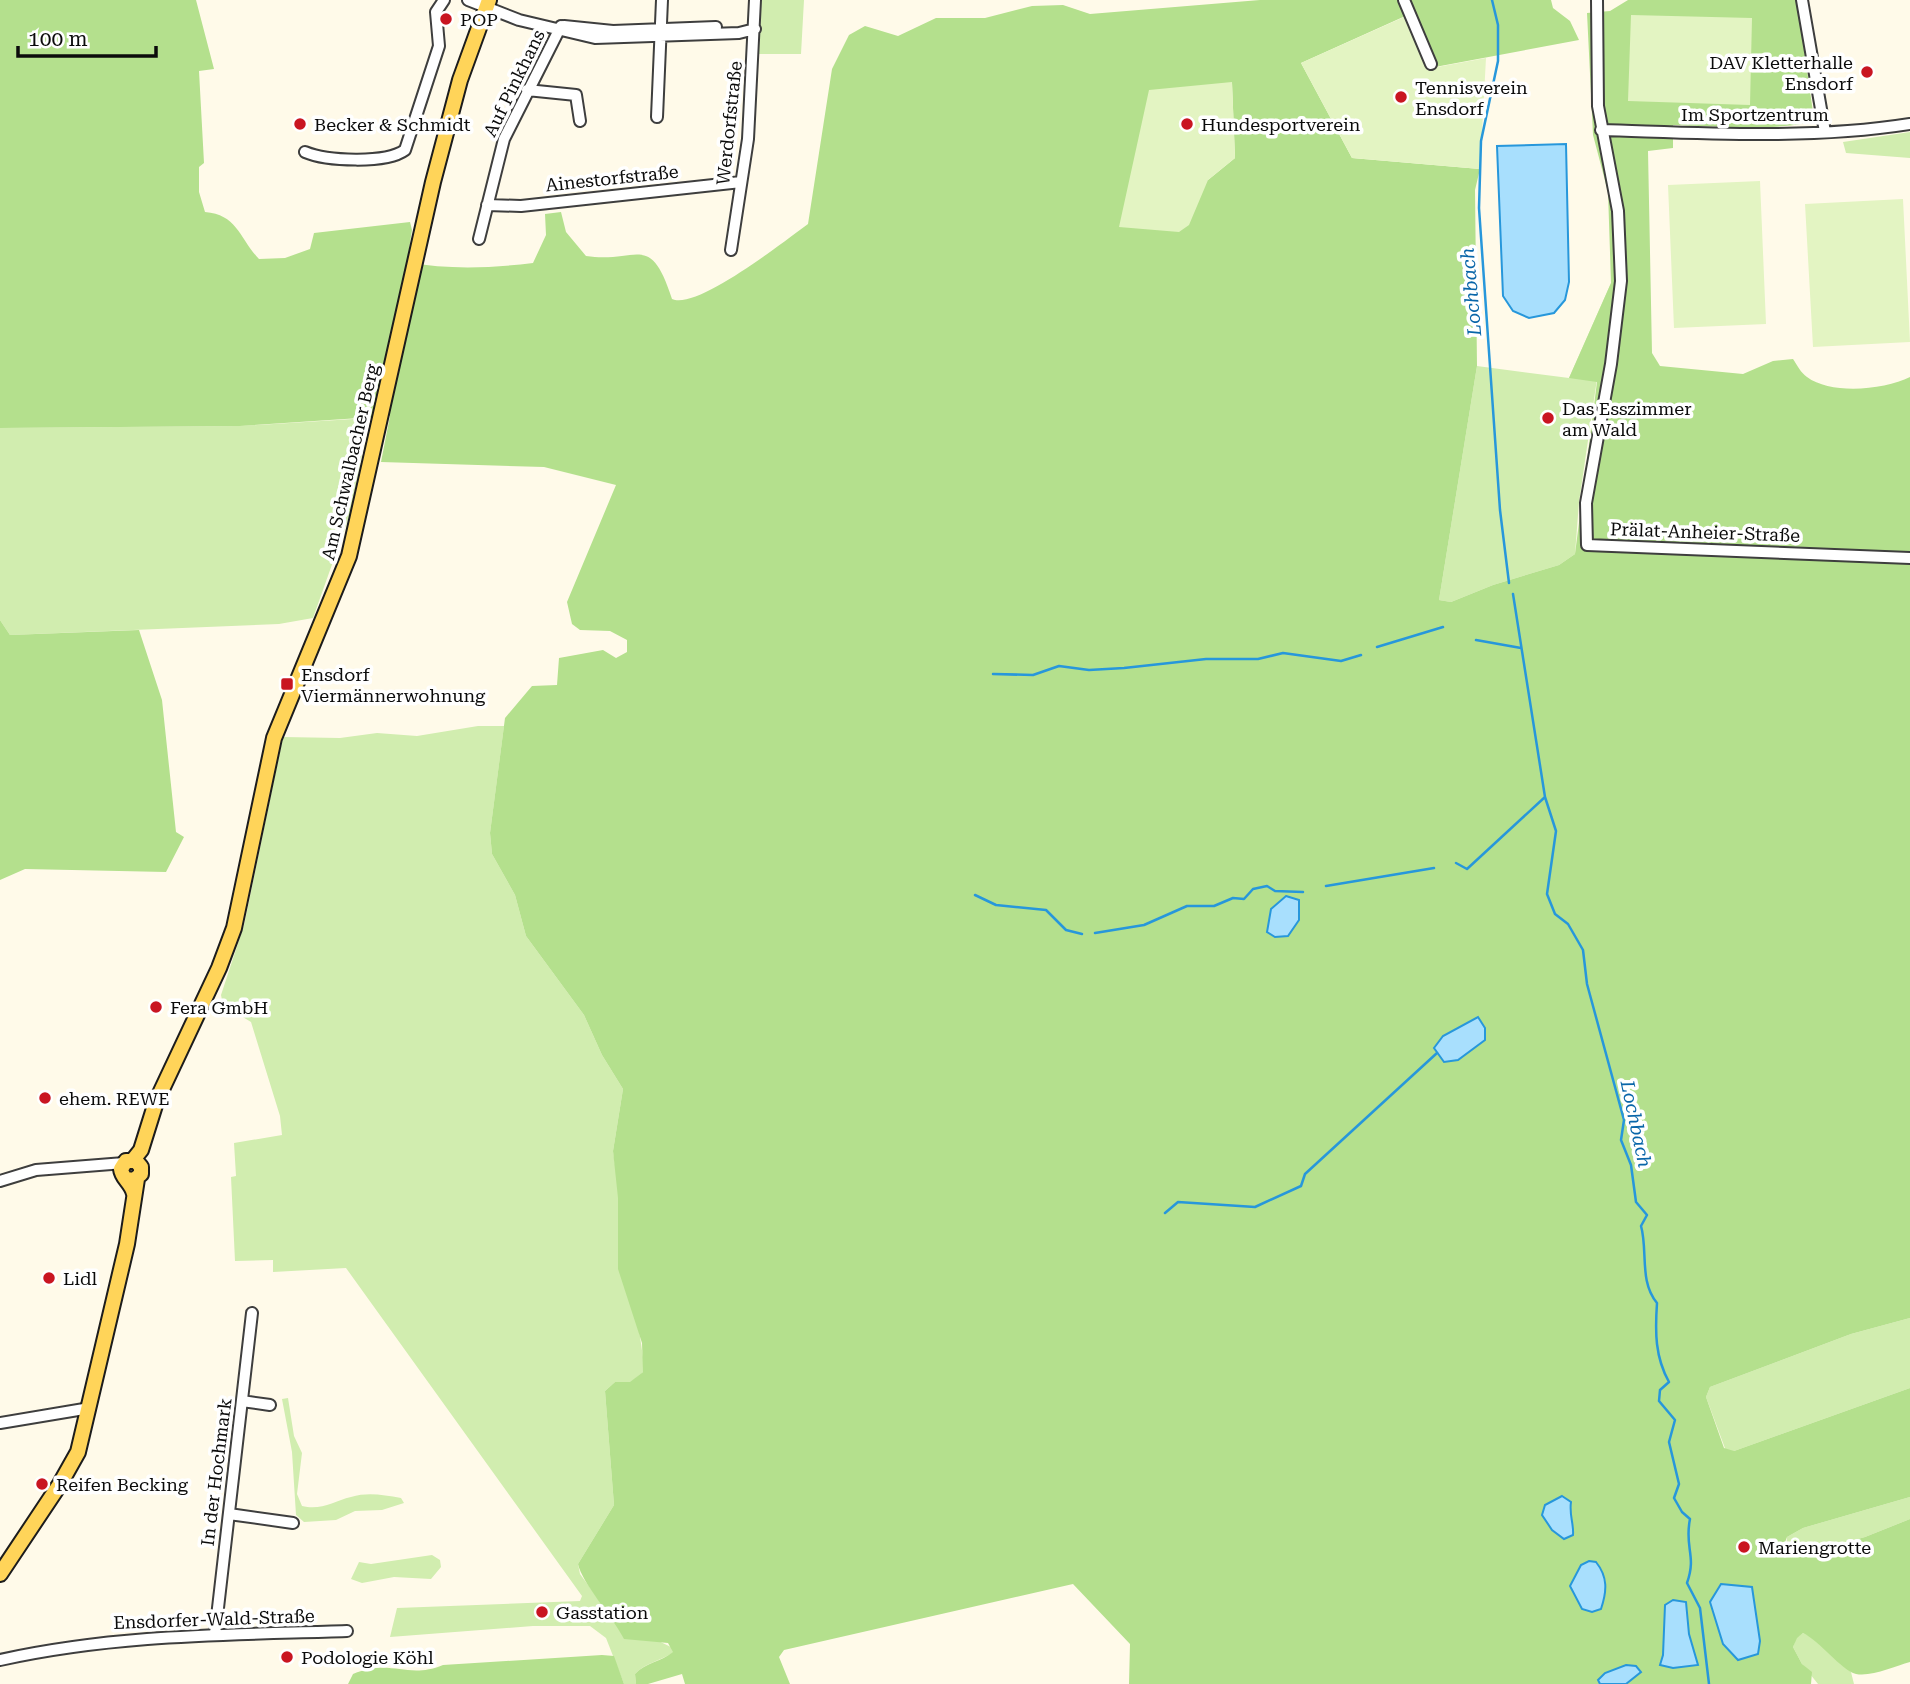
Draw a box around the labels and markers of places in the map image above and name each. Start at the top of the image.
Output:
place label: POP [460,9,498,30]
marker: POP [438,11,454,27]
place label: DAV Kletterhalle Ensdorf [1709,52,1854,94]
marker: DAV Kletterhalle Ensdorf [1859,64,1875,80]
place label: Tennisverein Ensdorf [1415,77,1528,119]
marker: Tennisverein Ensdorf [1393,89,1409,105]
place label: Becker & Schmidt [314,114,471,135]
place label: Hundesportverein [1201,114,1361,135]
marker: Becker & Schmidt [292,116,308,132]
marker: Hundesportverein [1179,116,1195,132]
place label: Das Esszimmer am Wald [1562,398,1692,440]
marker: Das Esszimmer am Wald [1540,410,1556,426]
place label: Ensdorf Viermännerwohnung [301,664,486,706]
marker: Ensdorf Viermännerwohnung [279,676,295,692]
place label: Fera GmbH [170,997,268,1018]
marker: Fera GmbH [148,999,164,1015]
place label: ehem. REWE [59,1088,170,1109]
marker: ehem. REWE [37,1090,53,1106]
place label: Lidl [63,1268,97,1289]
marker: Lidl [41,1270,57,1286]
place label: Reifen Becking [56,1474,189,1495]
marker: Reifen Becking [34,1476,50,1492]
place label: Mariengrotte [1758,1537,1871,1558]
marker: Mariengrotte [1736,1539,1752,1555]
place label: Gasstation [556,1602,649,1623]
marker: Gasstation [534,1604,550,1620]
place label: Podologie Köhl [301,1647,434,1668]
marker: Podologie Köhl [279,1649,295,1665]

